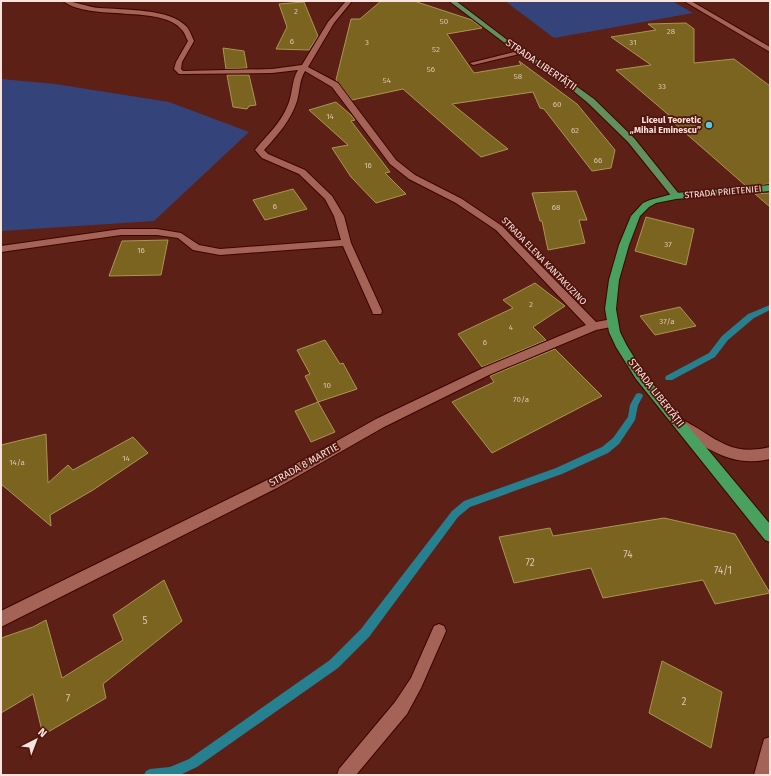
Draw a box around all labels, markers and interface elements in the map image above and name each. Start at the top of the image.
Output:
house number: 2 [294,7,298,16]
house number: 50 [440,17,449,26]
house number: 28 [667,27,676,36]
street label: STRADA LIBERTĂȚII [503,36,579,94]
house number: 6 [290,37,294,46]
house number: 3 [365,38,369,47]
house number: 31 [629,38,637,47]
house number: 52 [432,45,440,54]
house number: 56 [427,65,435,74]
house number: 58 [514,72,523,81]
house number: 54 [383,76,392,85]
house number: 33 [658,82,666,91]
house number: 60 [553,100,562,109]
house number: 14 [326,112,335,121]
place label: Liceul Teoretic „Mihai Eminescu” [630,115,702,135]
marker: Liceul Teoretic „Mihai Eminescu” [704,120,714,130]
house number: 62 [571,126,579,135]
house number: 66 [594,156,602,165]
house number: 16 [364,161,372,170]
street label: STRADA PRIETENIEI [684,184,762,200]
house number: 6 [273,202,277,211]
house number: 68 [552,203,561,212]
street label: STRADA ELENA KANTAKUZINO [499,215,589,307]
house number: 37 [664,240,672,249]
house number: 16 [137,246,145,255]
house number: 2 [529,300,533,309]
house number: 37/a [659,317,675,326]
house number: 4 [509,323,514,332]
house number: 6 [483,338,487,347]
street label: STRADA LIBERTĂȚII [625,356,687,430]
house number: 10 [323,381,331,390]
house number: 70/a [513,395,529,404]
street label: STRADA 8 MARTIE [267,441,341,489]
house number: 14 [122,454,131,463]
house number: 14/a [9,458,25,467]
house number: 74 [623,549,633,561]
house number: 72 [525,557,535,569]
house number: 74/1 [714,565,732,577]
house number: 5 [142,615,148,627]
house number: 7 [66,693,71,705]
house number: 2 [682,696,687,708]
north arrow [16,720,56,760]
text: N [35,726,49,740]

